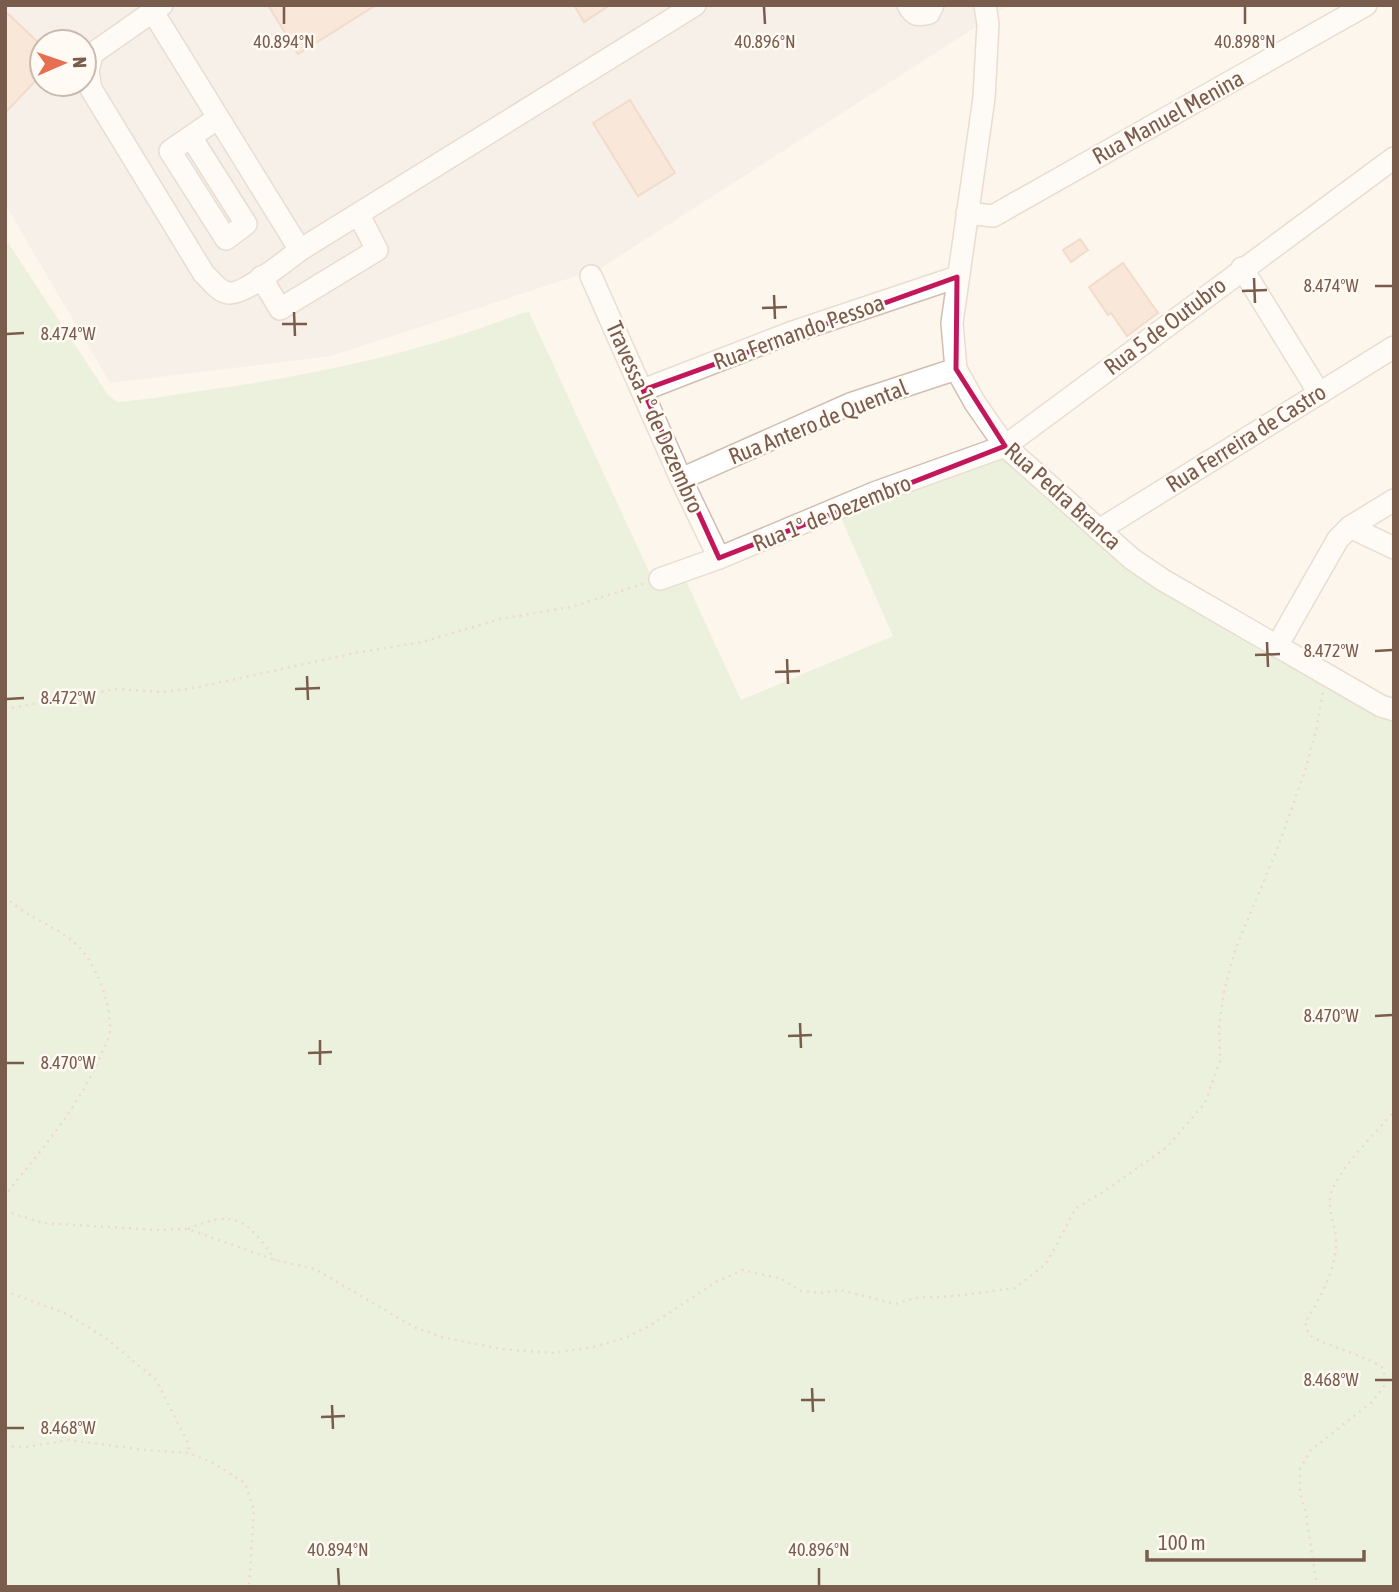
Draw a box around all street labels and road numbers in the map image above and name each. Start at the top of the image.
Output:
street label: Rua Manuel Menina [1088,65,1248,169]
street label: Rua 5 de Outubro [1099,272,1231,380]
street label: Rua Fernando Pessoa [710,289,888,375]
street label: Travessa 1º de Dezembro [601,317,709,517]
street label: Rua Antero de Quental [725,374,911,470]
street label: Rua Ferreira de Castro [1161,378,1331,498]
street label: Rua Pedra Branca [1000,437,1126,555]
street label: Rua 1º de Dezembro [749,469,915,557]

